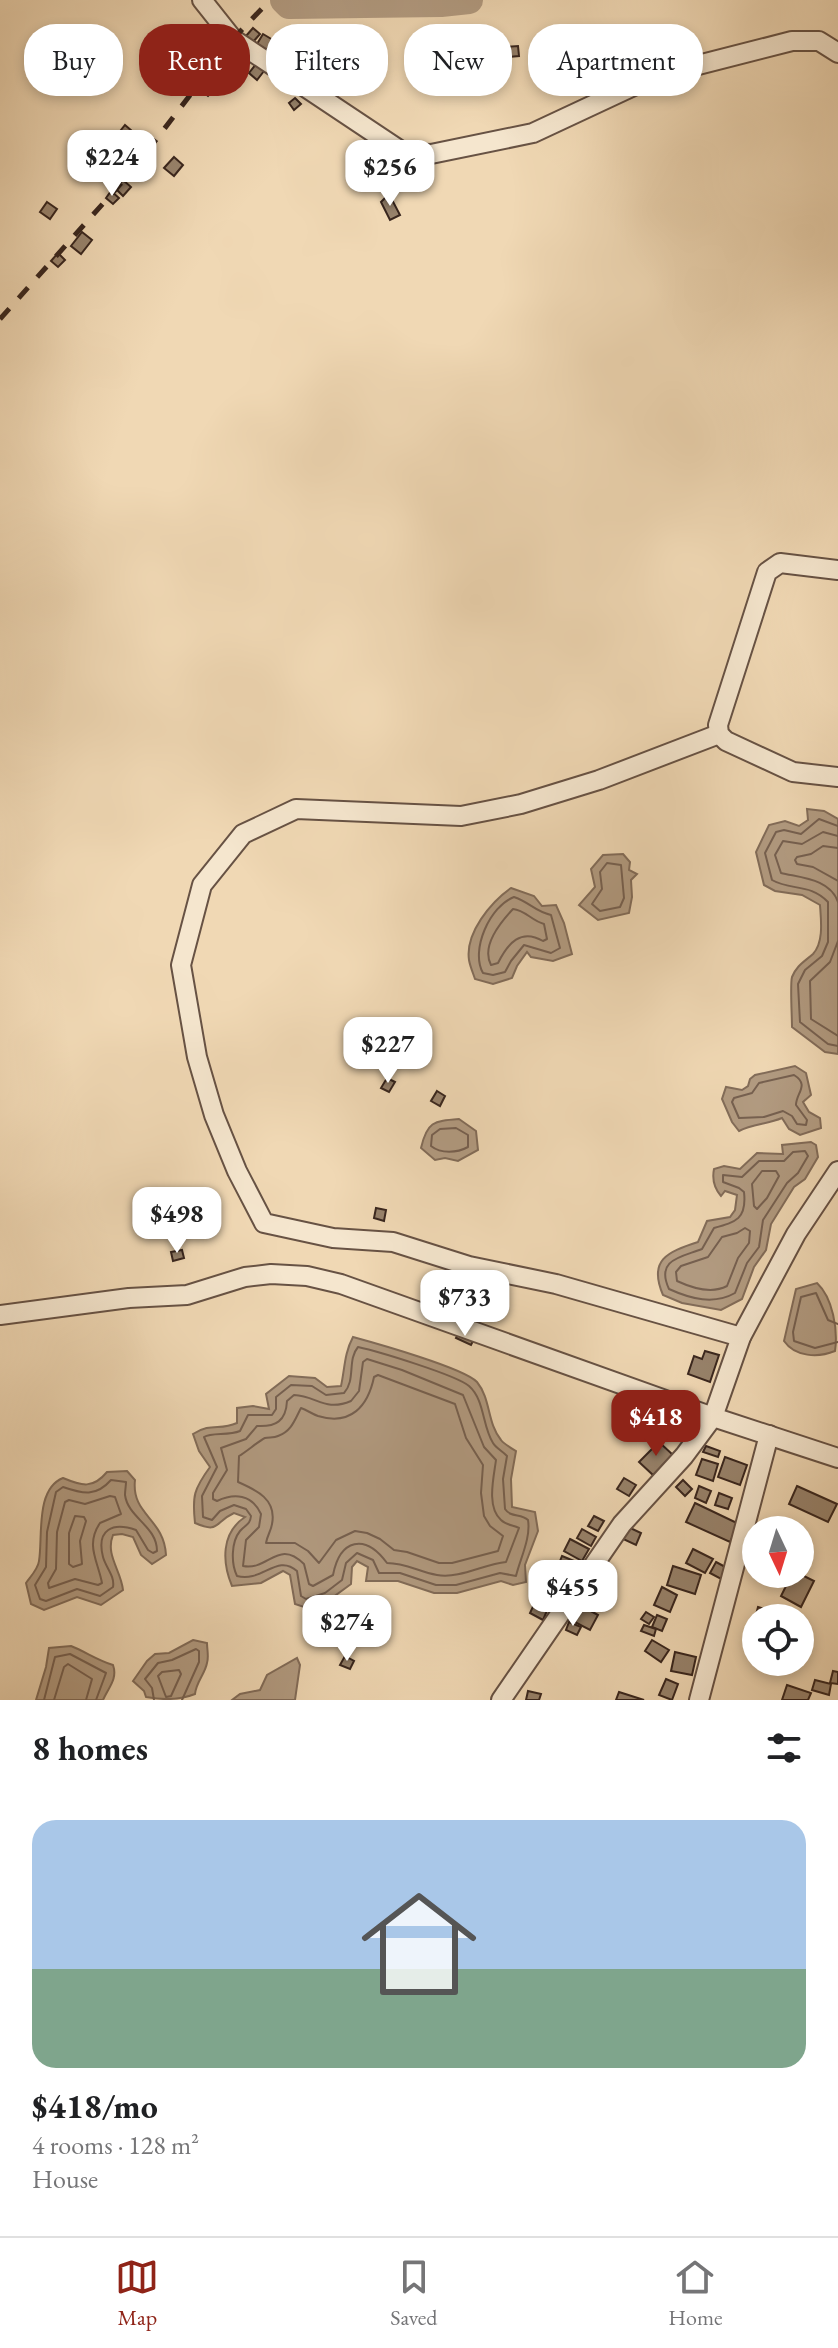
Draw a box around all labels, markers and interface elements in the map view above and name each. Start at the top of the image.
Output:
chip: Buy [24,24,123,96]
chip: Rent [139,24,250,96]
chip: Filters [266,24,388,96]
chip: New [404,24,512,96]
chip: Apartment [528,24,703,96]
pin: $224 [65,130,159,198]
text: $224 [85,139,139,173]
pin: $256 [343,140,437,208]
text: $256 [363,149,417,183]
pin: $227 [341,1017,435,1085]
text: $227 [361,1026,415,1060]
pin: $498 [130,1187,224,1255]
text: $498 [150,1196,204,1230]
pin: $733 [418,1270,512,1338]
text: $733 [438,1279,492,1313]
pin: $418 [609,1390,703,1458]
text: $418 [629,1399,683,1433]
north arrow [742,1516,814,1588]
map controls [742,1516,814,1676]
pin: $455 [526,1560,620,1628]
text: $455 [546,1569,600,1603]
pin: $274 [300,1595,394,1663]
text: $274 [320,1604,374,1638]
button: locate [742,1604,814,1676]
text: 8 homes [32,1726,148,1770]
icon: filters [762,1726,806,1770]
icon: home [347,1872,491,2016]
text: $418/mo [32,2084,158,2128]
text: 4 rooms · 128 m² [32,2128,199,2162]
text: House [32,2162,98,2196]
tab: Map [115,2255,159,2332]
tab: Saved [390,2255,437,2332]
tab: Home [668,2255,723,2332]

